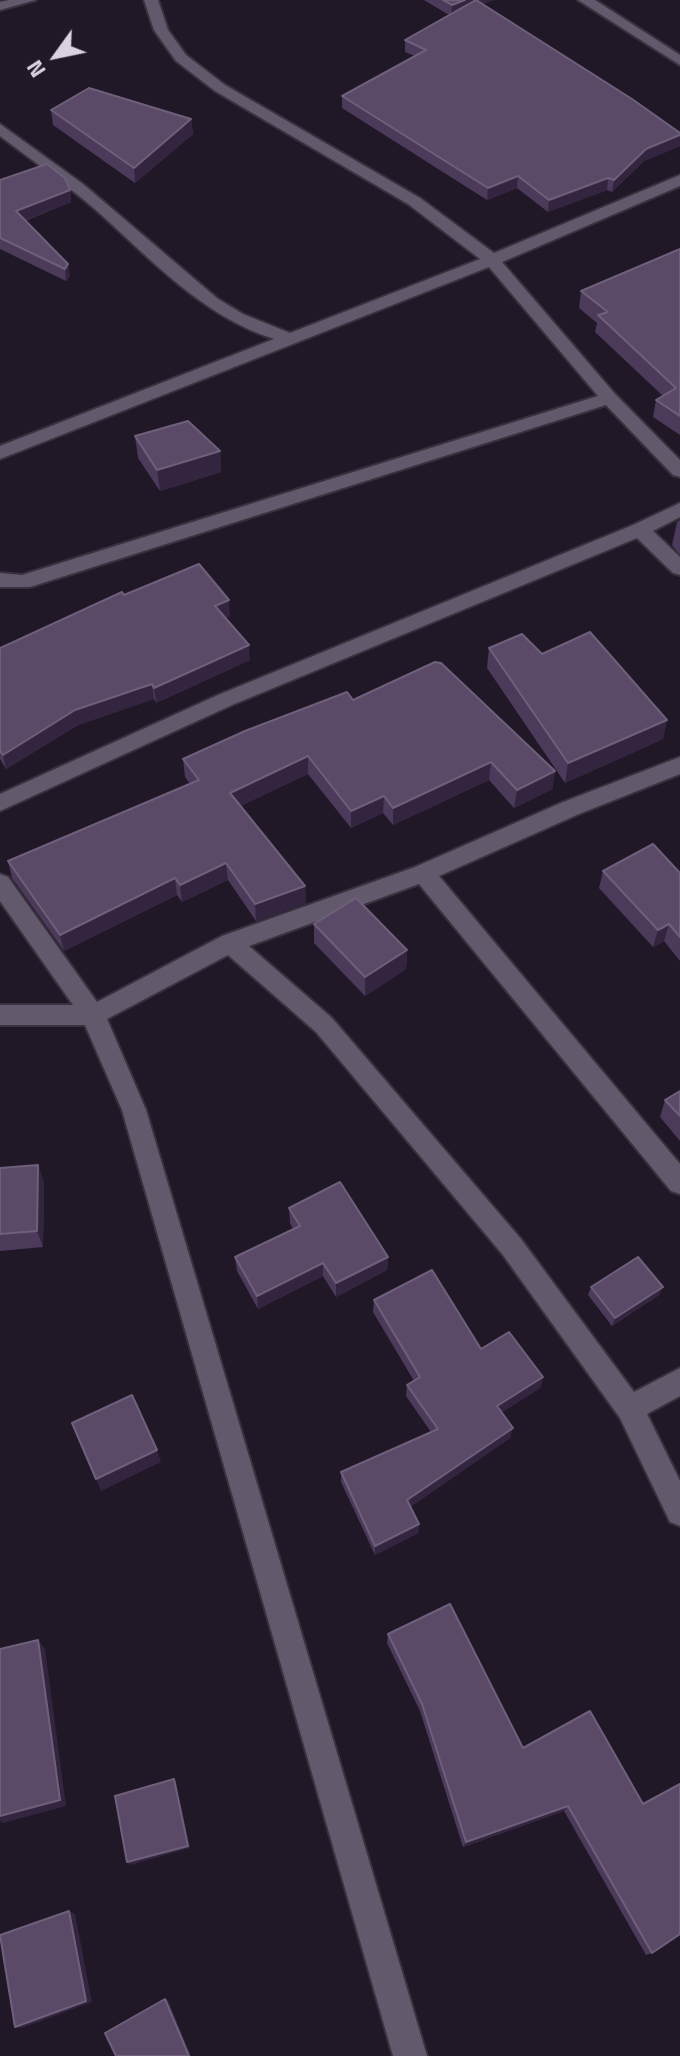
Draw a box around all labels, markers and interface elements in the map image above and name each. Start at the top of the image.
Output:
north arrow [16,16,96,96]
text: N [17,53,54,85]

